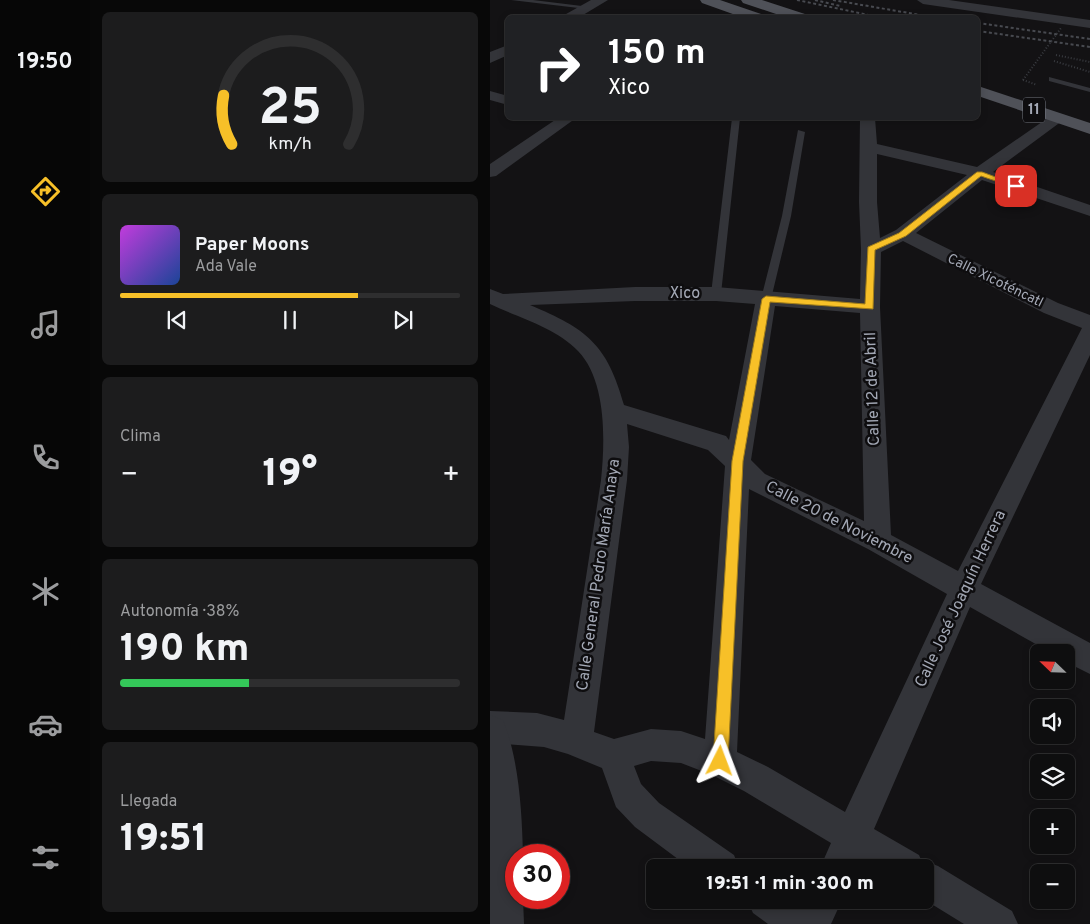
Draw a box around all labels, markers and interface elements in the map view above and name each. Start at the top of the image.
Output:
text: 150 m [608,32,706,76]
icon: right [525,35,590,100]
text: 19:50 [17,49,73,76]
text: Xico [608,75,650,102]
text: 25 [258,77,322,143]
road number: 11 [1023,98,1045,122]
text: km/h [268,133,312,156]
pin [995,165,1037,207]
icon: arrive [1002,172,1030,200]
icon: directions [28,174,63,209]
text: Paper Moons [195,233,309,257]
street label: Calle Xicoténcatl [944,250,1046,312]
text: Ada Vale [195,257,257,277]
street label: Xico [670,284,700,304]
icon: previous [163,306,191,334]
icon: pause [276,306,304,334]
icon: next [389,306,417,334]
icon: music [28,307,63,342]
street label: Calle 12 de Abril [861,332,885,446]
text: Clima [120,427,161,447]
icon: phone [28,440,63,475]
text: 19° [262,451,318,500]
text: − [120,458,138,494]
text: + [442,458,460,494]
street label: Calle General Pedro María Anaya [573,458,625,692]
street label: Calle 20 de Noviembre [762,477,916,569]
street label: Calle José Joaquín Herrera [911,507,1011,691]
icon: climate [28,574,63,609]
text: Autonomía · 38% [120,602,240,622]
text: 190 km [120,626,250,675]
north arrow [1030,644,1075,689]
map controls [1030,644,1075,909]
button: sound [1030,699,1075,744]
icon: car [28,707,63,742]
position arrow [693,734,745,786]
button: layers [1030,754,1075,799]
text: Llegada [120,792,177,812]
button: + [1030,809,1075,854]
text: 19:51 [120,816,207,865]
icon: filters [28,840,63,875]
speed limit sign: 30 [505,844,570,909]
button: − [1030,864,1075,909]
text: 19:51 · 1 min · 300 m [706,872,874,896]

